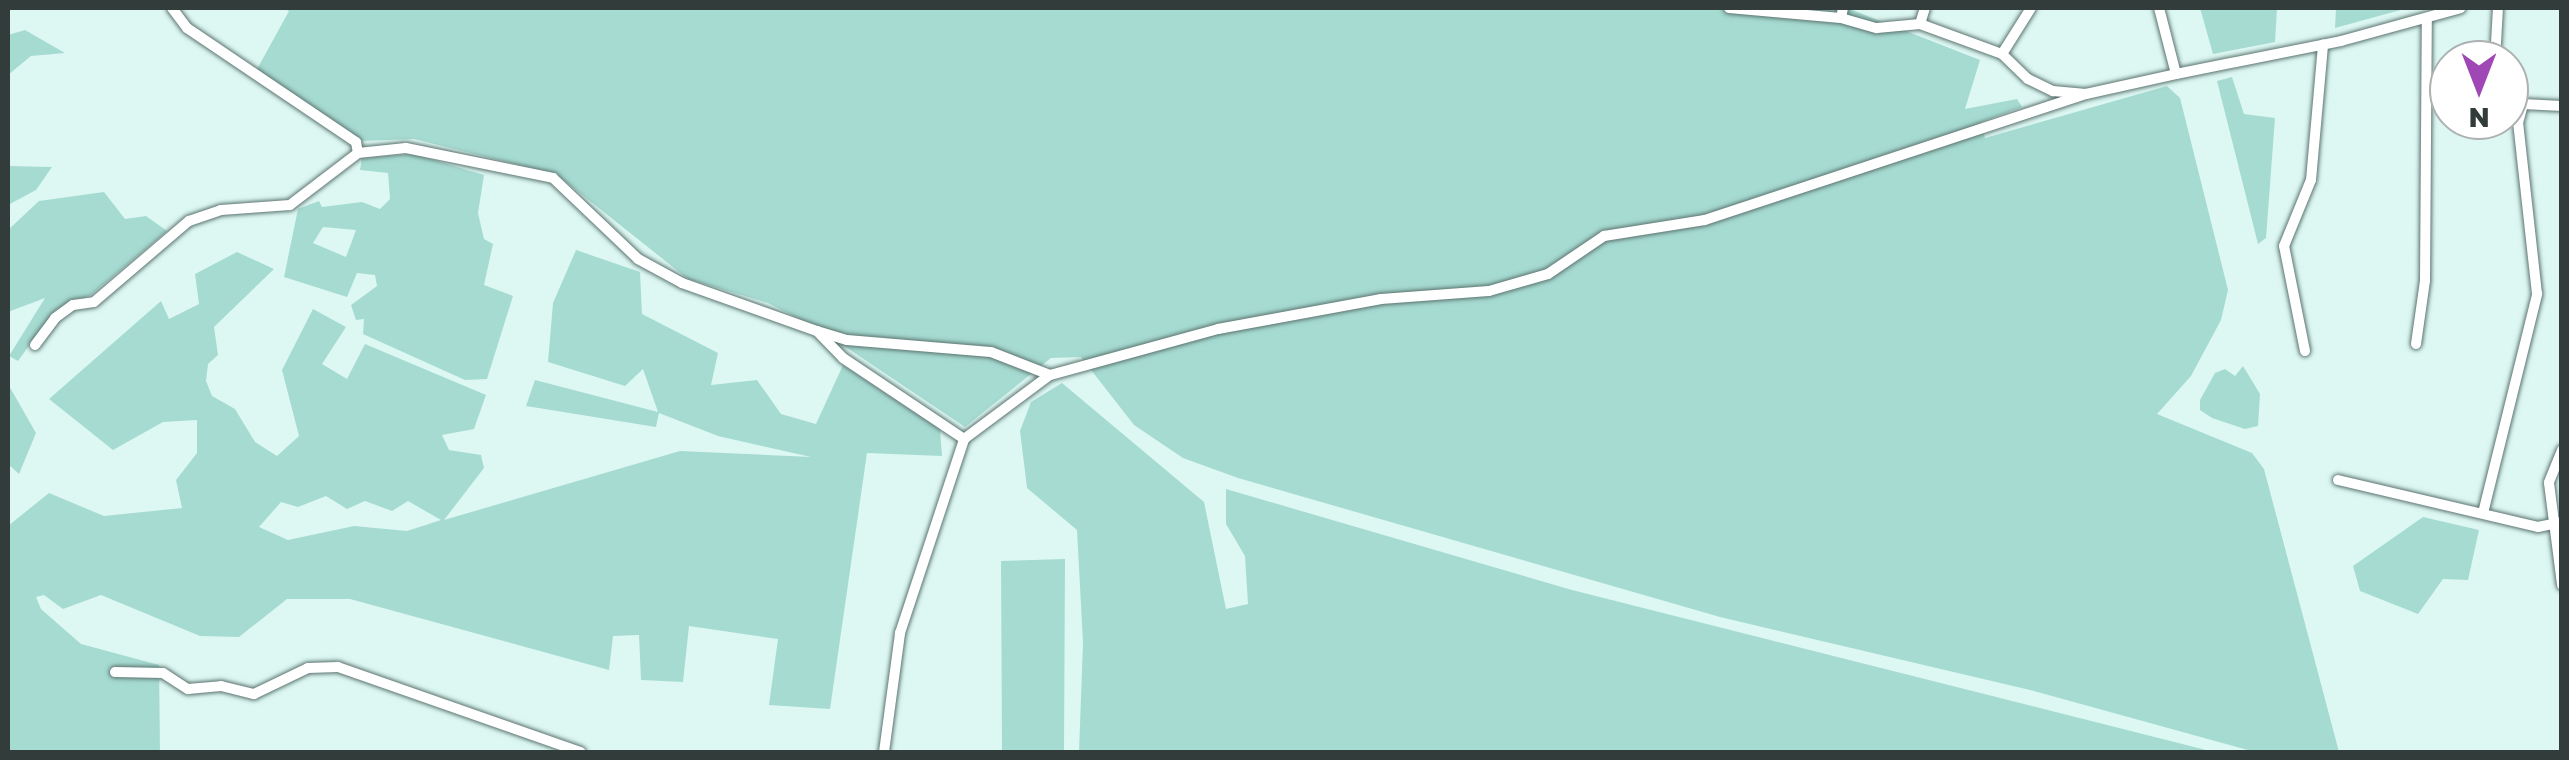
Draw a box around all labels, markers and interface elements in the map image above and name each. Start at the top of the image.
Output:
north arrow [2429,40,2529,140]
text: N [2468,102,2490,135]

